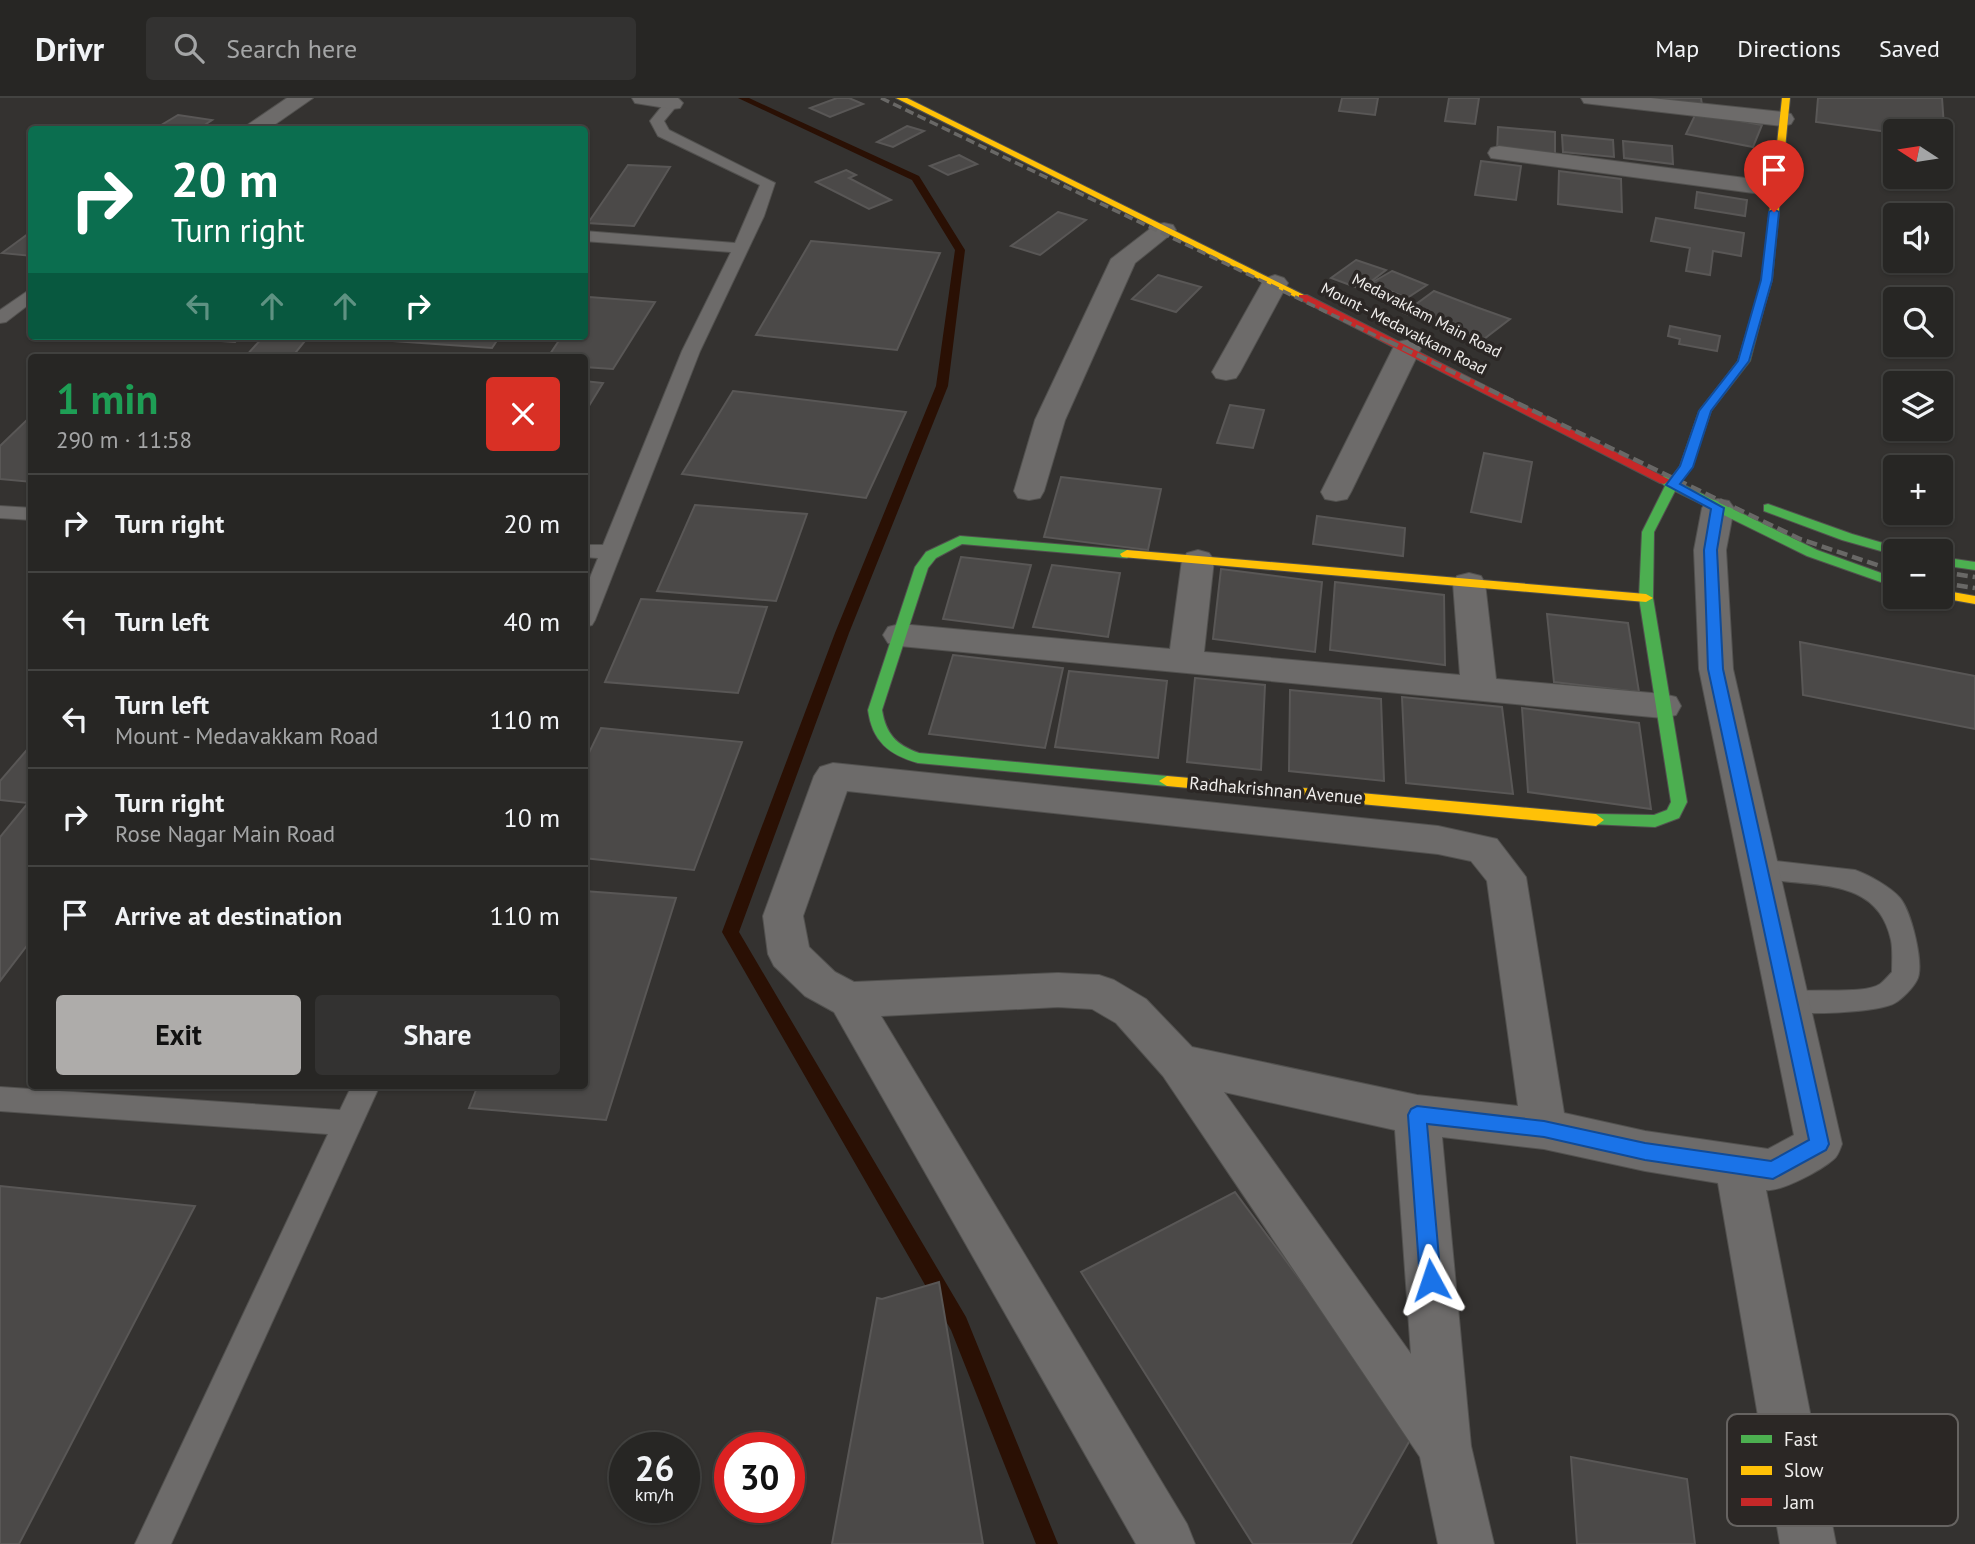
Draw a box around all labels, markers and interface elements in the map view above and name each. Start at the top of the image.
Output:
search box [146,17,636,80]
text: Drivr [35,27,104,70]
icon: search [170,29,208,67]
text: Search here [226,32,357,65]
text: Map [1655,33,1699,64]
text: Directions [1737,33,1841,64]
text: Saved [1879,33,1940,64]
north arrow [1883,119,1953,189]
map controls [1883,119,1953,609]
pin [1744,140,1804,212]
text: 20 m [171,147,278,211]
icon: arrive [1755,151,1793,189]
icon: right [56,154,147,245]
button: sound [1883,203,1953,273]
text: Turn right [171,209,305,251]
street label: Medavakkam Main Road [1349,269,1505,361]
street label: Mount - Medavakkam Road [1318,278,1490,378]
icon: left [180,287,218,325]
icon: ahead [253,287,291,325]
icon: ahead [326,287,364,325]
icon: right [399,287,437,325]
button: search [1883,287,1953,357]
text: 1 min [56,371,158,426]
button: layers [1883,371,1953,441]
button: close [486,377,560,451]
text: 290 m · 11:58 [56,425,192,454]
button: + [1883,455,1953,525]
icon: right [56,504,94,542]
text: Turn right [115,507,224,540]
text: 20 m [504,507,560,540]
button: − [1883,539,1953,609]
icon: left [56,602,94,640]
text: Turn left [115,605,209,638]
text: 40 m [504,605,560,638]
text: Turn left [115,688,209,721]
icon: left [56,700,94,738]
text: 110 m [489,703,560,736]
text: Mount - Medavakkam Road [115,721,378,750]
street label: Radhakrishnan Avenue [1188,771,1364,809]
text: Turn right [115,786,224,819]
icon: right [56,798,94,836]
text: 10 m [504,801,560,834]
text: Rose Nagar Main Road [115,819,335,848]
icon: arrive [56,896,94,934]
text: Arrive at destination [115,899,342,932]
text: 110 m [489,899,560,932]
button: Exit [56,995,301,1075]
button: Share [315,995,560,1075]
position arrow [1394,1243,1468,1317]
legend [1727,1414,1958,1526]
text: Fast [1784,1427,1818,1451]
speed limit sign: 30 [714,1432,805,1523]
text: 26 [635,1445,674,1491]
text: Slow [1784,1458,1824,1482]
text: km/h [635,1483,674,1506]
text: Jam [1783,1490,1814,1514]

